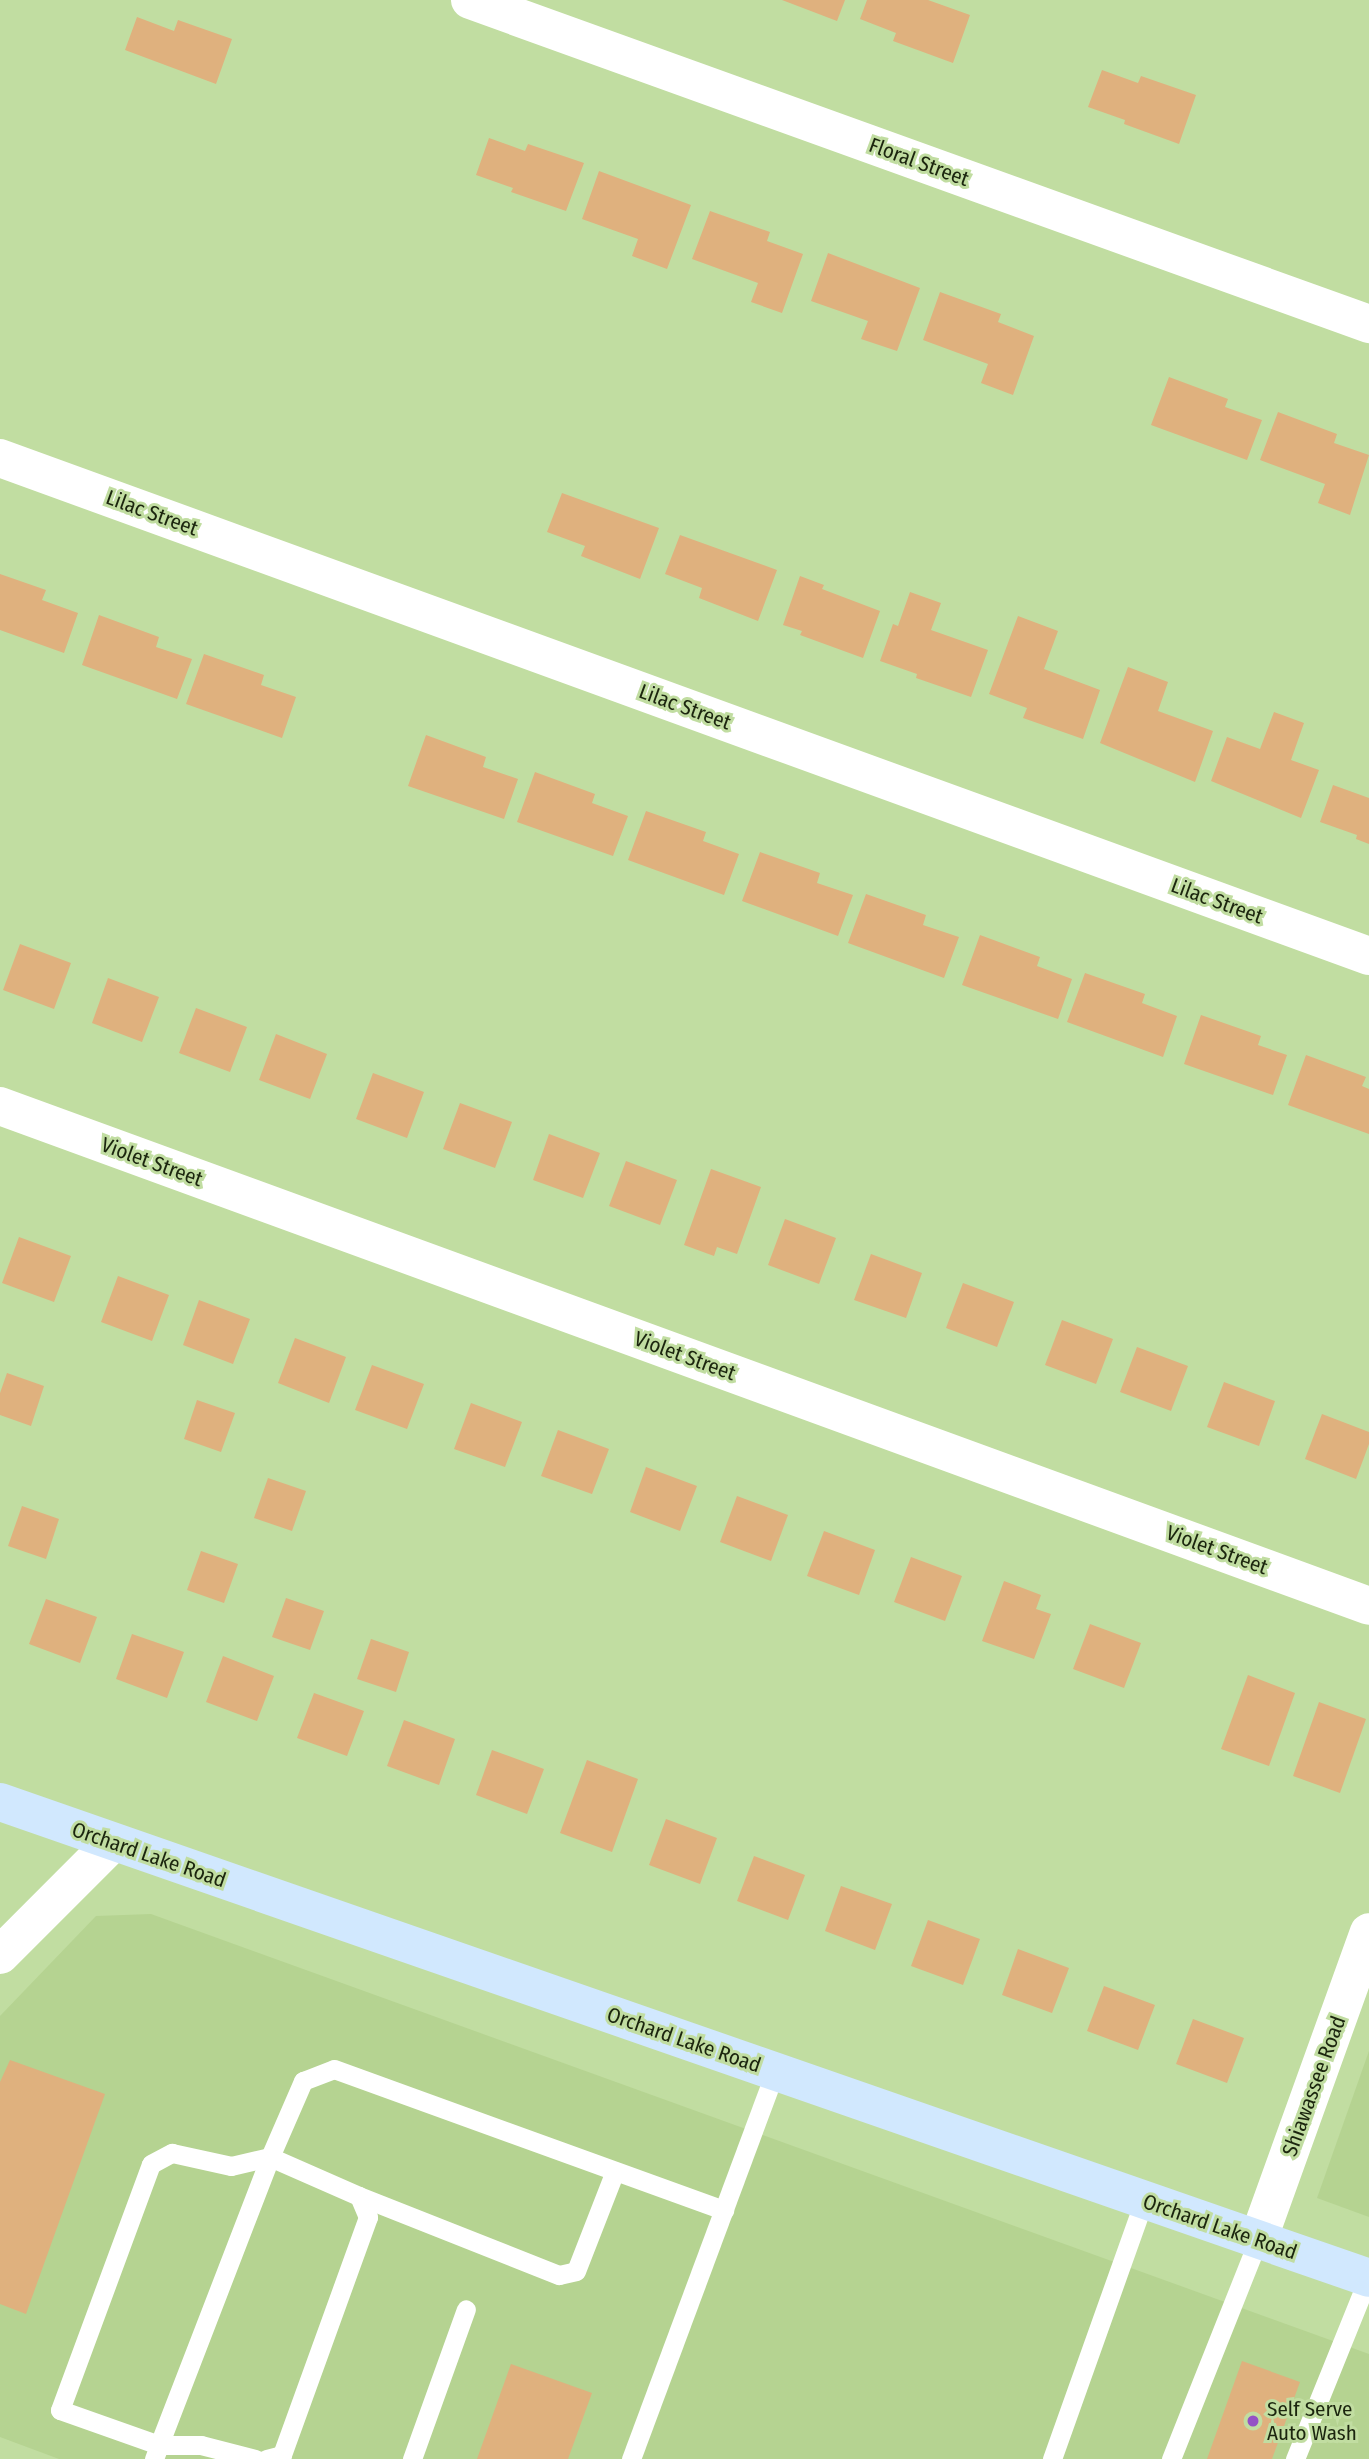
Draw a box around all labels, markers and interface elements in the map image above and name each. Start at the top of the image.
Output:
street label: Floral Street [866,132,972,192]
street label: Lilac Street [103,485,201,541]
street label: Lilac Street [636,679,734,735]
street label: Lilac Street [1168,873,1266,929]
street label: Violet Street [98,1132,206,1192]
street label: Violet Street [631,1326,739,1386]
street label: Violet Street [1163,1520,1271,1580]
street label: Orchard Lake Road [69,1817,229,1893]
street label: Orchard Lake Road [604,2002,764,2078]
street label: Shiawassee Road [1277,2012,1351,2160]
street label: Orchard Lake Road [1140,2189,1300,2265]
place label: Self Serve Auto Wash [1267,2396,1357,2446]
marker: Self Serve Auto Wash [1245,2413,1261,2429]

